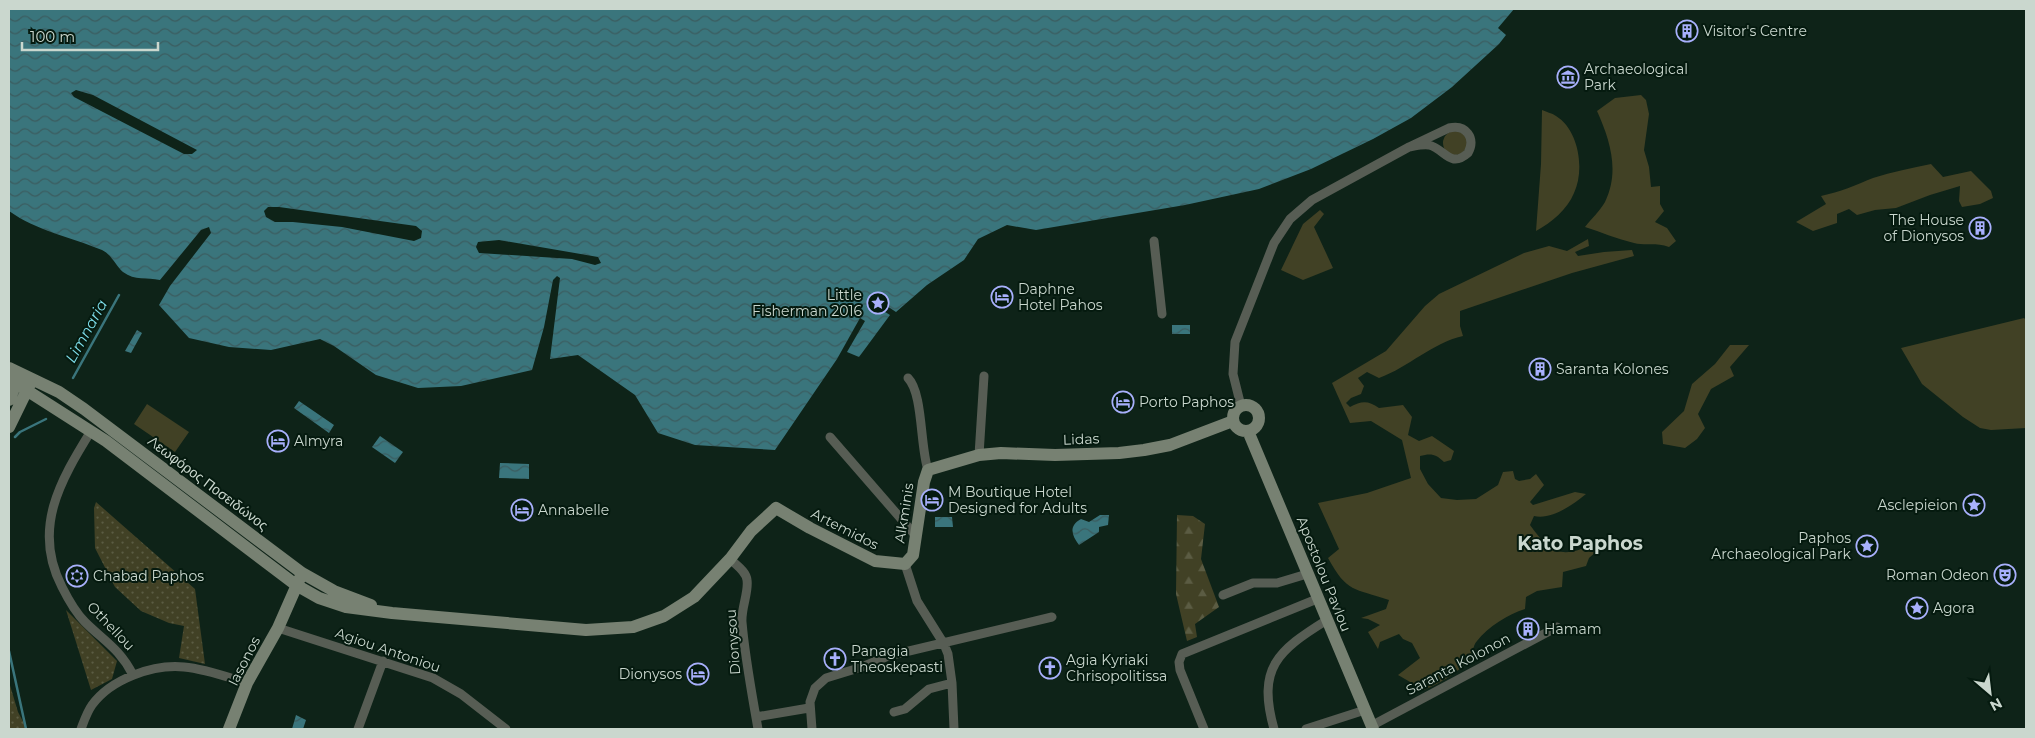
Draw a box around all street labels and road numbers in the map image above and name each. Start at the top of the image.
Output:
street label: Lidas [1062,429,1100,449]
street label: Λεωφόρος Ποσειδώνος [144,432,272,534]
street label: Alkminis [890,481,918,544]
street label: Artemidos [808,504,882,554]
street label: Apostolou Pavlou [1293,514,1355,634]
street label: Othellou [83,598,139,654]
street label: Dionysou [722,609,744,675]
street label: Agiou Antoniou [333,624,443,676]
street label: Saranta Kolonon [1403,629,1513,699]
street label: Iasonos [224,633,264,689]

